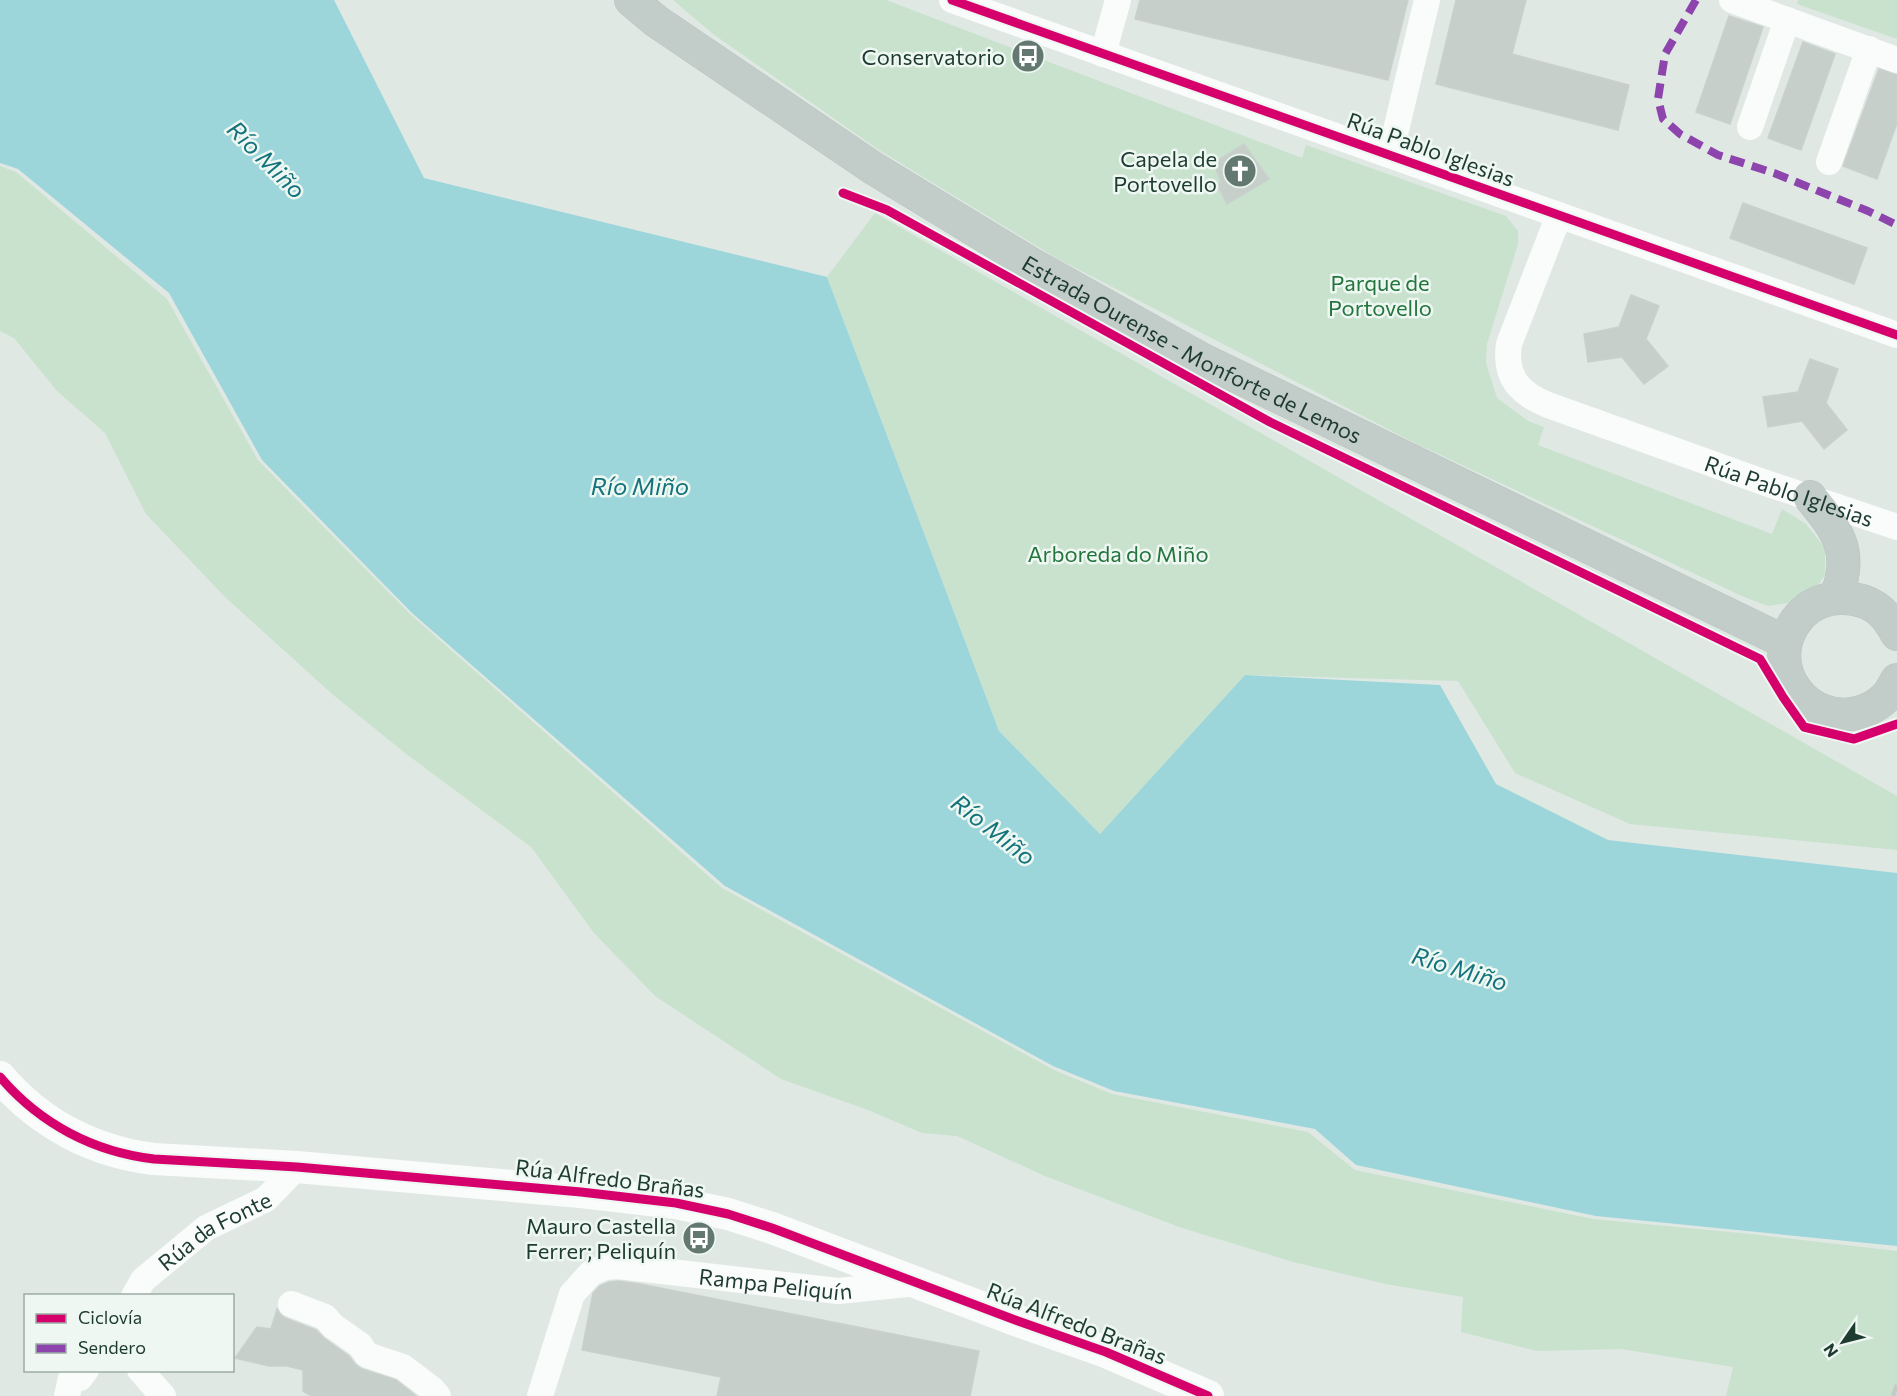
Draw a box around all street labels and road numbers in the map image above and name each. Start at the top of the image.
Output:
street label: Rúa Pablo Iglesias [1344,106,1518,192]
street label: Estrada Ourense - Monforte de Lemos [1018,249,1366,448]
street label: Rúa Pablo Iglesias [1701,449,1877,532]
street label: Rúa Alfredo Brañas [514,1153,706,1203]
street label: Rúa da Fonte [152,1185,276,1276]
street label: Rampa Peliquín [698,1262,853,1305]
street label: Rúa Alfredo Brañas [983,1276,1171,1370]

